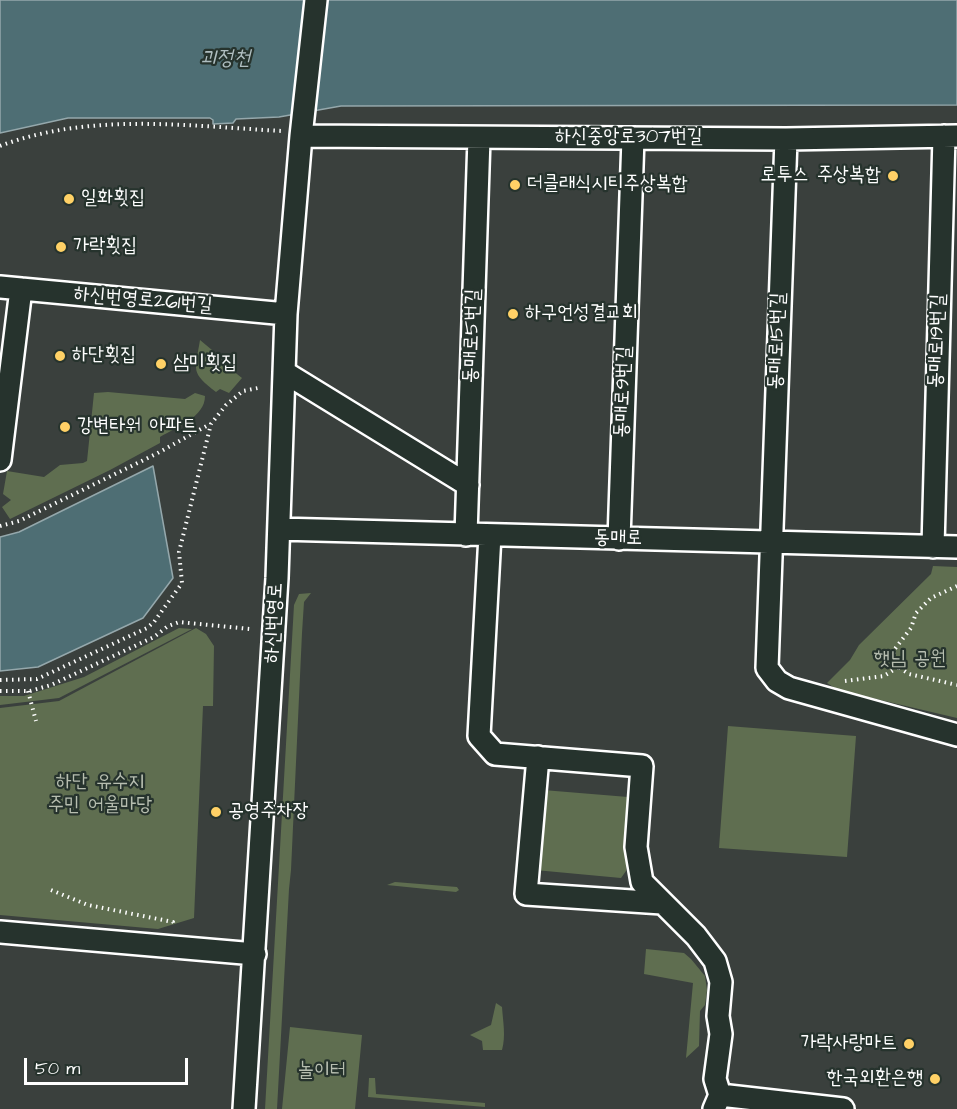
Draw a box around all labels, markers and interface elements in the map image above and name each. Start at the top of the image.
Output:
water label: 괴정천 [200,47,250,73]
street label: 하신중앙로307번길 [555,126,703,150]
place label: 로투스 주상복합 [760,164,881,188]
marker: 로투스 주상복합 [886,169,900,183]
place label: 더클래식시티주상복합 [527,173,688,197]
marker: 더클래식시티주상복합 [508,178,522,192]
place label: 일화횟집 [81,187,145,211]
marker: 일화횟집 [62,192,76,206]
place label: 가락횟집 [73,235,137,259]
marker: 가락횟집 [54,240,68,254]
street label: 하신번영로261번길 [73,283,213,319]
street label: 동매로5번길 [459,288,487,384]
street label: 동매로15번길 [764,292,792,390]
street label: 동매로19번길 [924,293,952,389]
place label: 하구언성결교회 [525,302,638,326]
marker: 하구언성결교회 [506,307,520,321]
place label: 하단횟집 [72,344,136,368]
street label: 동매로9번길 [610,346,638,438]
marker: 하단횟집 [53,349,67,363]
place label: 삼미횟집 [173,352,237,376]
marker: 삼미횟집 [154,357,168,371]
place label: 강변타워 아파트 [77,415,198,439]
marker: 강변타워 아파트 [58,420,72,434]
street label: 동매로 [594,527,642,551]
street label: 하신번영로 [261,582,289,664]
park label: 햇님 공원 [874,648,946,672]
park label: 하단 유수지 주민 어울마당 [48,771,152,818]
place label: 공영주차장 [228,800,308,824]
marker: 공영주차장 [209,805,223,819]
place label: 가락사랑마트 [800,1032,897,1056]
marker: 가락사랑마트 [902,1037,916,1051]
scale bar [27,1046,190,1084]
text: 50 m [35,1056,80,1081]
park label: 놀이터 [298,1060,346,1084]
place label: 한국외환은행 [826,1067,923,1091]
marker: 한국외환은행 [928,1072,942,1086]

